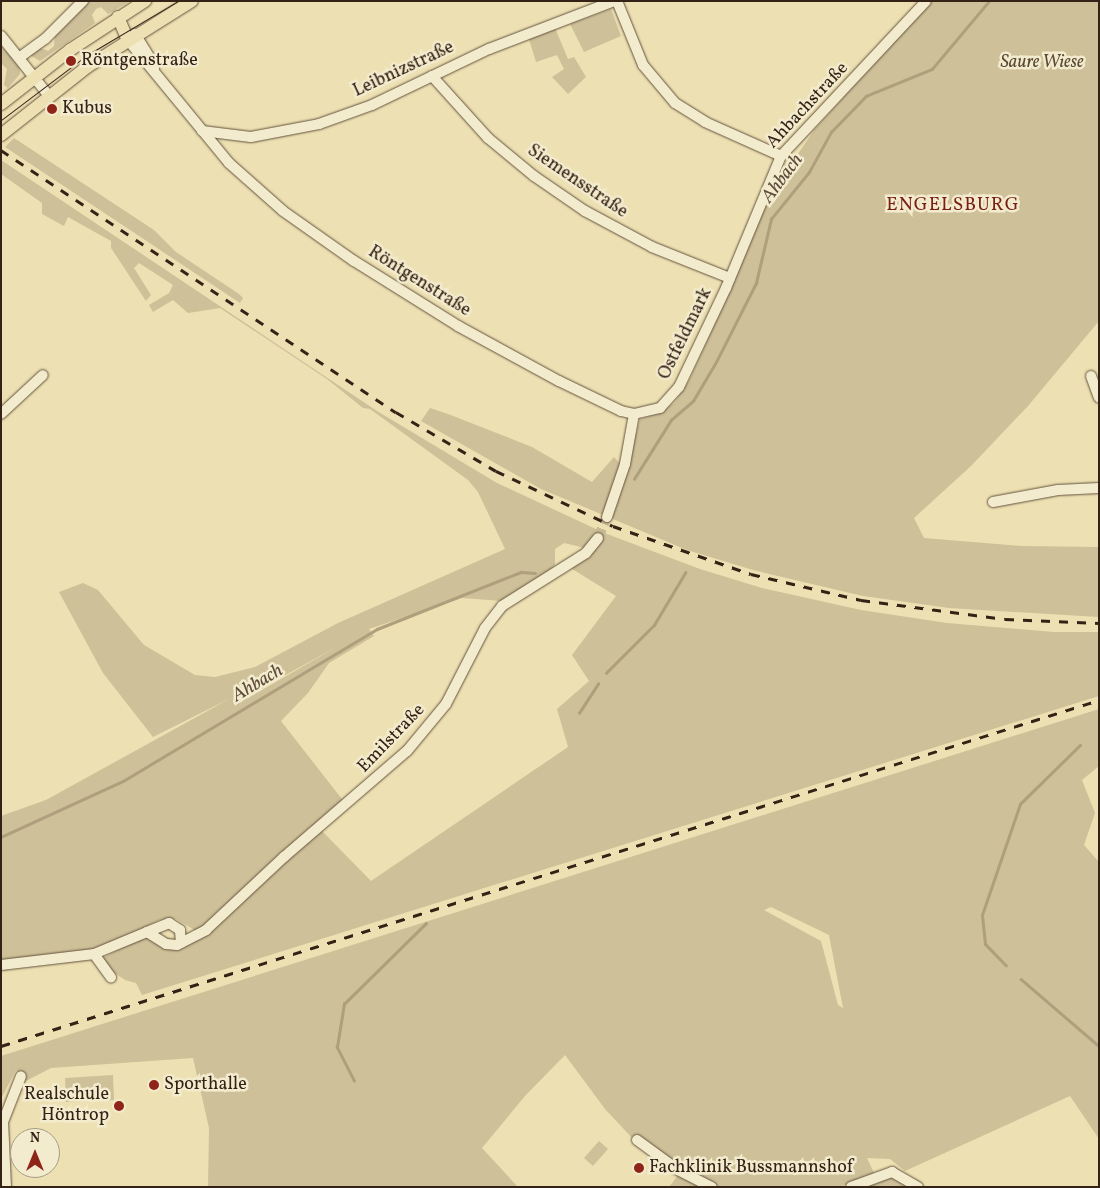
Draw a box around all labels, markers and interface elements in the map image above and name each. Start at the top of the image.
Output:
street label: Leibnizstraße [350,37,458,103]
place label: Röntgenstraße [81,50,198,72]
park label: Saure Wiese [1001,52,1083,74]
marker: Röntgenstraße [65,55,77,67]
street label: Ahbachstraße [762,58,854,154]
place label: Kubus [62,98,112,120]
marker: Kubus [46,103,58,115]
street label: Siemensstraße [523,140,631,224]
water label: Ahbach [757,150,809,208]
district label: ENGELSBURG [885,195,1021,217]
street label: Röntgenstraße [364,242,474,322]
street label: Ostfeldmark [654,284,718,384]
water label: Ahbach [228,660,288,708]
street label: Emilstraße [354,700,430,778]
place label: Sporthalle [164,1074,247,1096]
marker: Sporthalle [148,1079,160,1091]
place label: Realschule Höntrop [24,1085,109,1128]
marker: Realschule Höntrop [113,1100,125,1112]
north arrow [10,1128,60,1178]
text: N [30,1129,40,1148]
place label: Fachklinik Bussmannshof [649,1157,853,1179]
marker: Fachklinik Bussmannshof [633,1162,645,1174]

